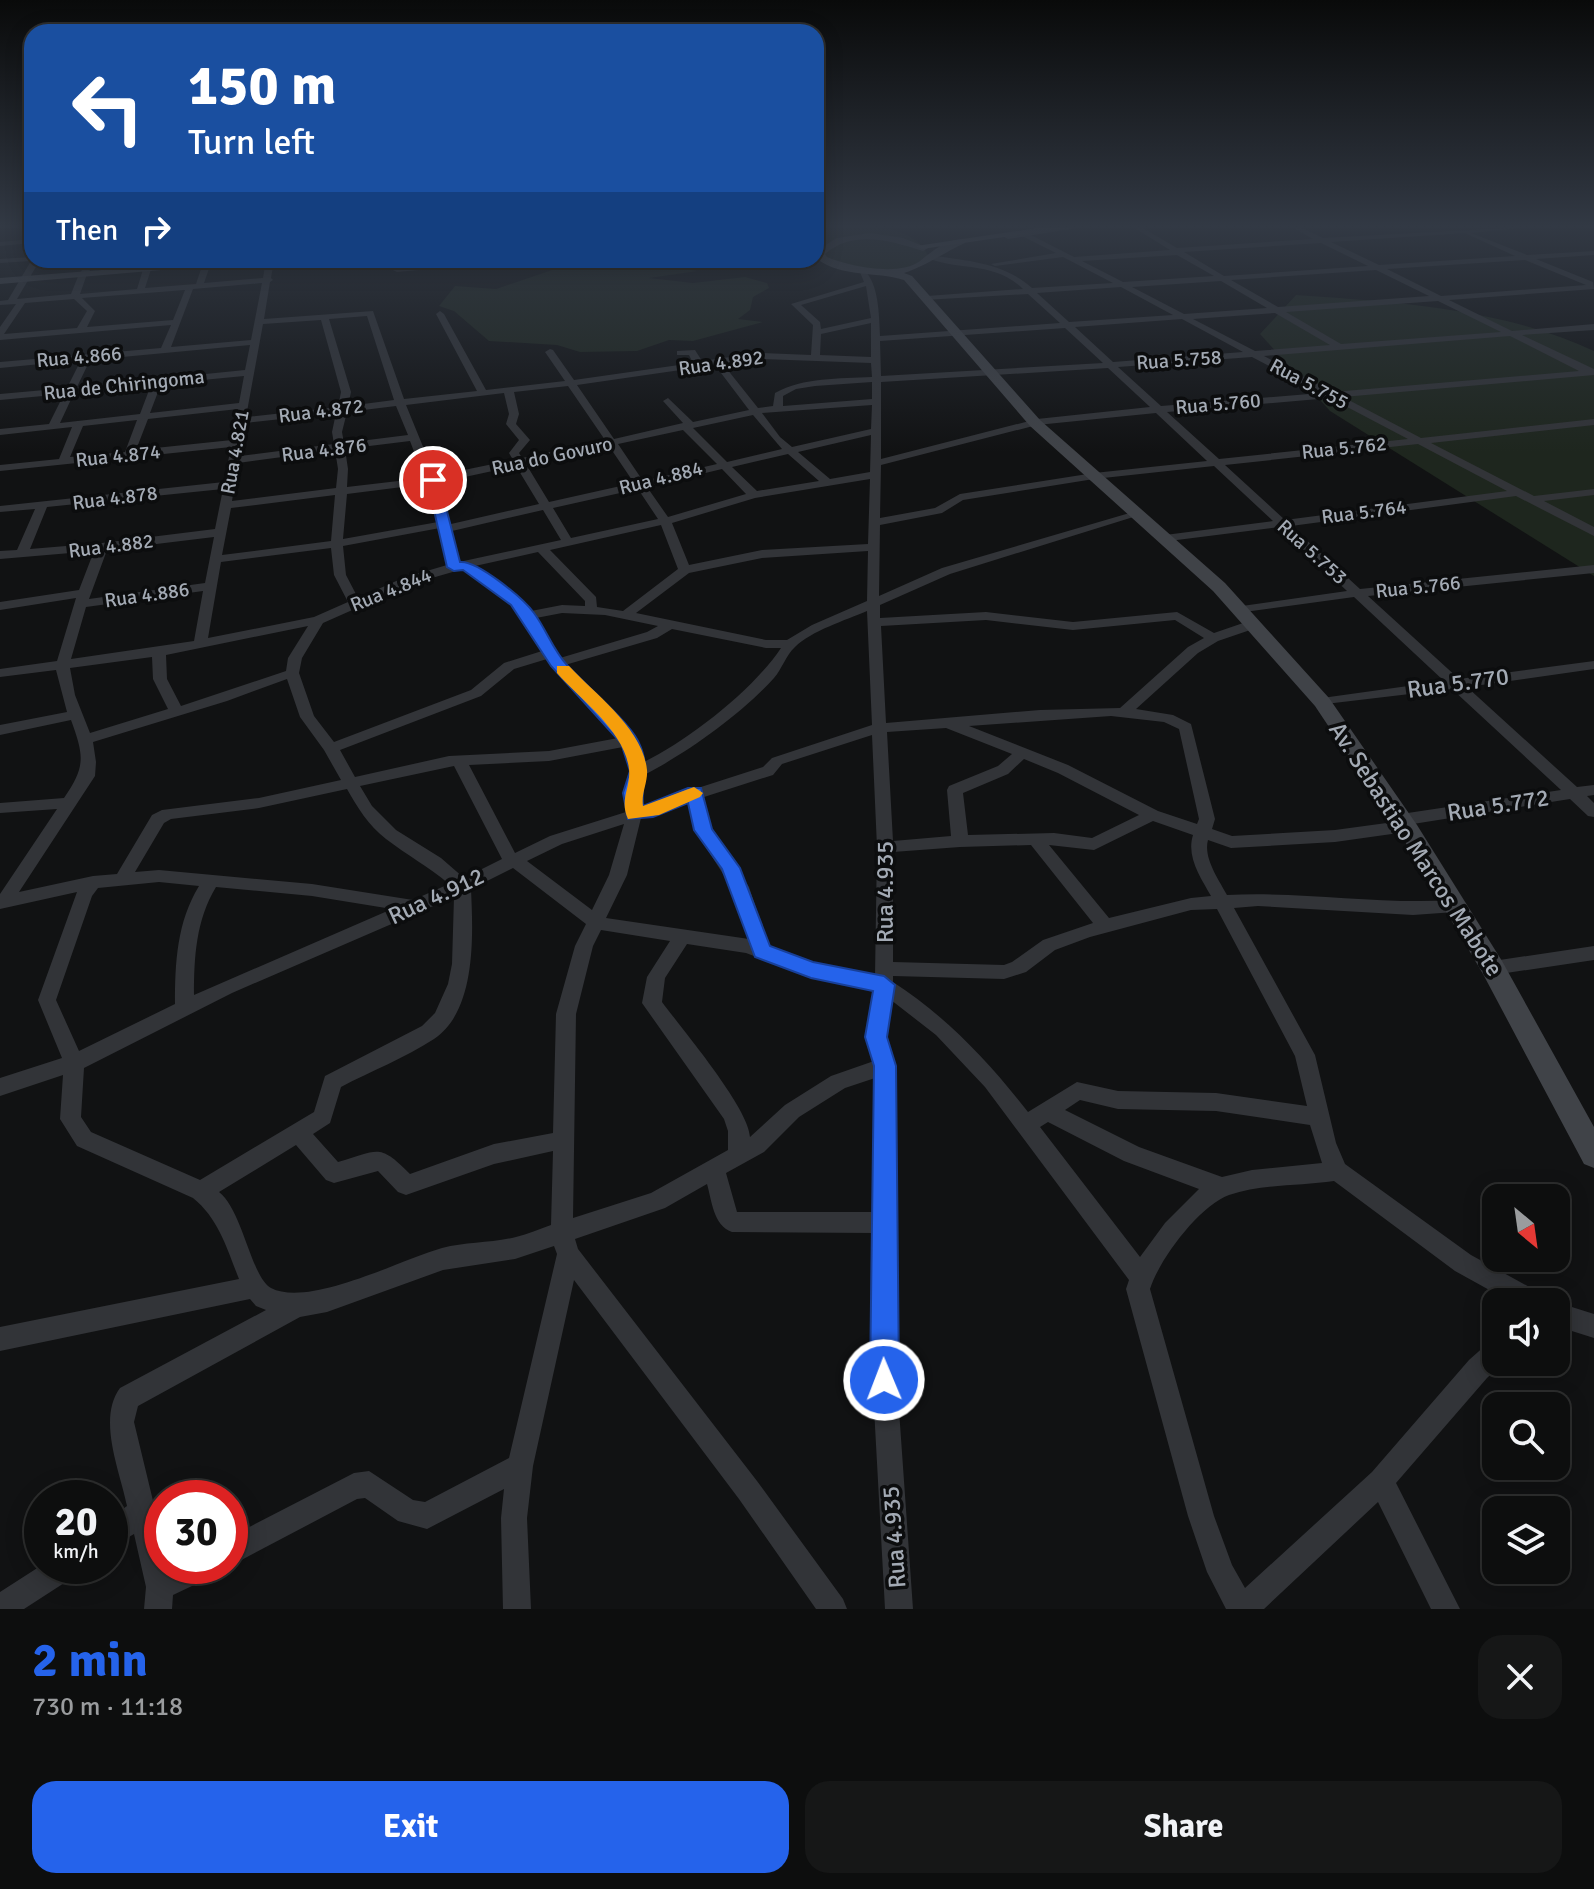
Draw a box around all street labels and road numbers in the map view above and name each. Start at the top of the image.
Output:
street label: Rua 4.866 [35,341,123,373]
street label: Rua 4.892 [677,345,765,381]
street label: Rua 5.758 [1135,345,1223,375]
street label: Rua 5.755 [1265,353,1353,415]
street label: Rua de Chiringoma [42,364,206,406]
street label: Rua 5.760 [1174,388,1262,420]
street label: Rua 4.872 [277,393,365,429]
street label: Rua 4.821 [215,408,255,496]
street label: Rua do Govuro [489,431,615,481]
street label: Rua 5.762 [1300,431,1388,465]
street label: Rua 4.876 [280,432,368,468]
street label: Rua 4.874 [74,439,162,473]
street label: Rua 4.884 [616,455,706,500]
street label: Rua 4.878 [71,480,159,516]
street label: Rua 5.764 [1320,494,1408,530]
street label: Rua 5.753 [1272,514,1352,590]
street label: Rua 4.882 [67,528,155,564]
street label: Rua 4.844 [347,562,436,618]
street label: Rua 5.766 [1374,570,1462,604]
street label: Rua 4.886 [103,577,191,613]
street label: Rua 5.770 [1405,661,1511,705]
street label: Av. Sebastiao Marcos Mabote [1322,716,1510,982]
street label: Rua 5.772 [1445,782,1551,828]
street label: Rua 4.935 [870,841,900,943]
street label: Rua 4.912 [383,861,489,931]
street label: Rua 4.935 [875,1485,913,1589]

